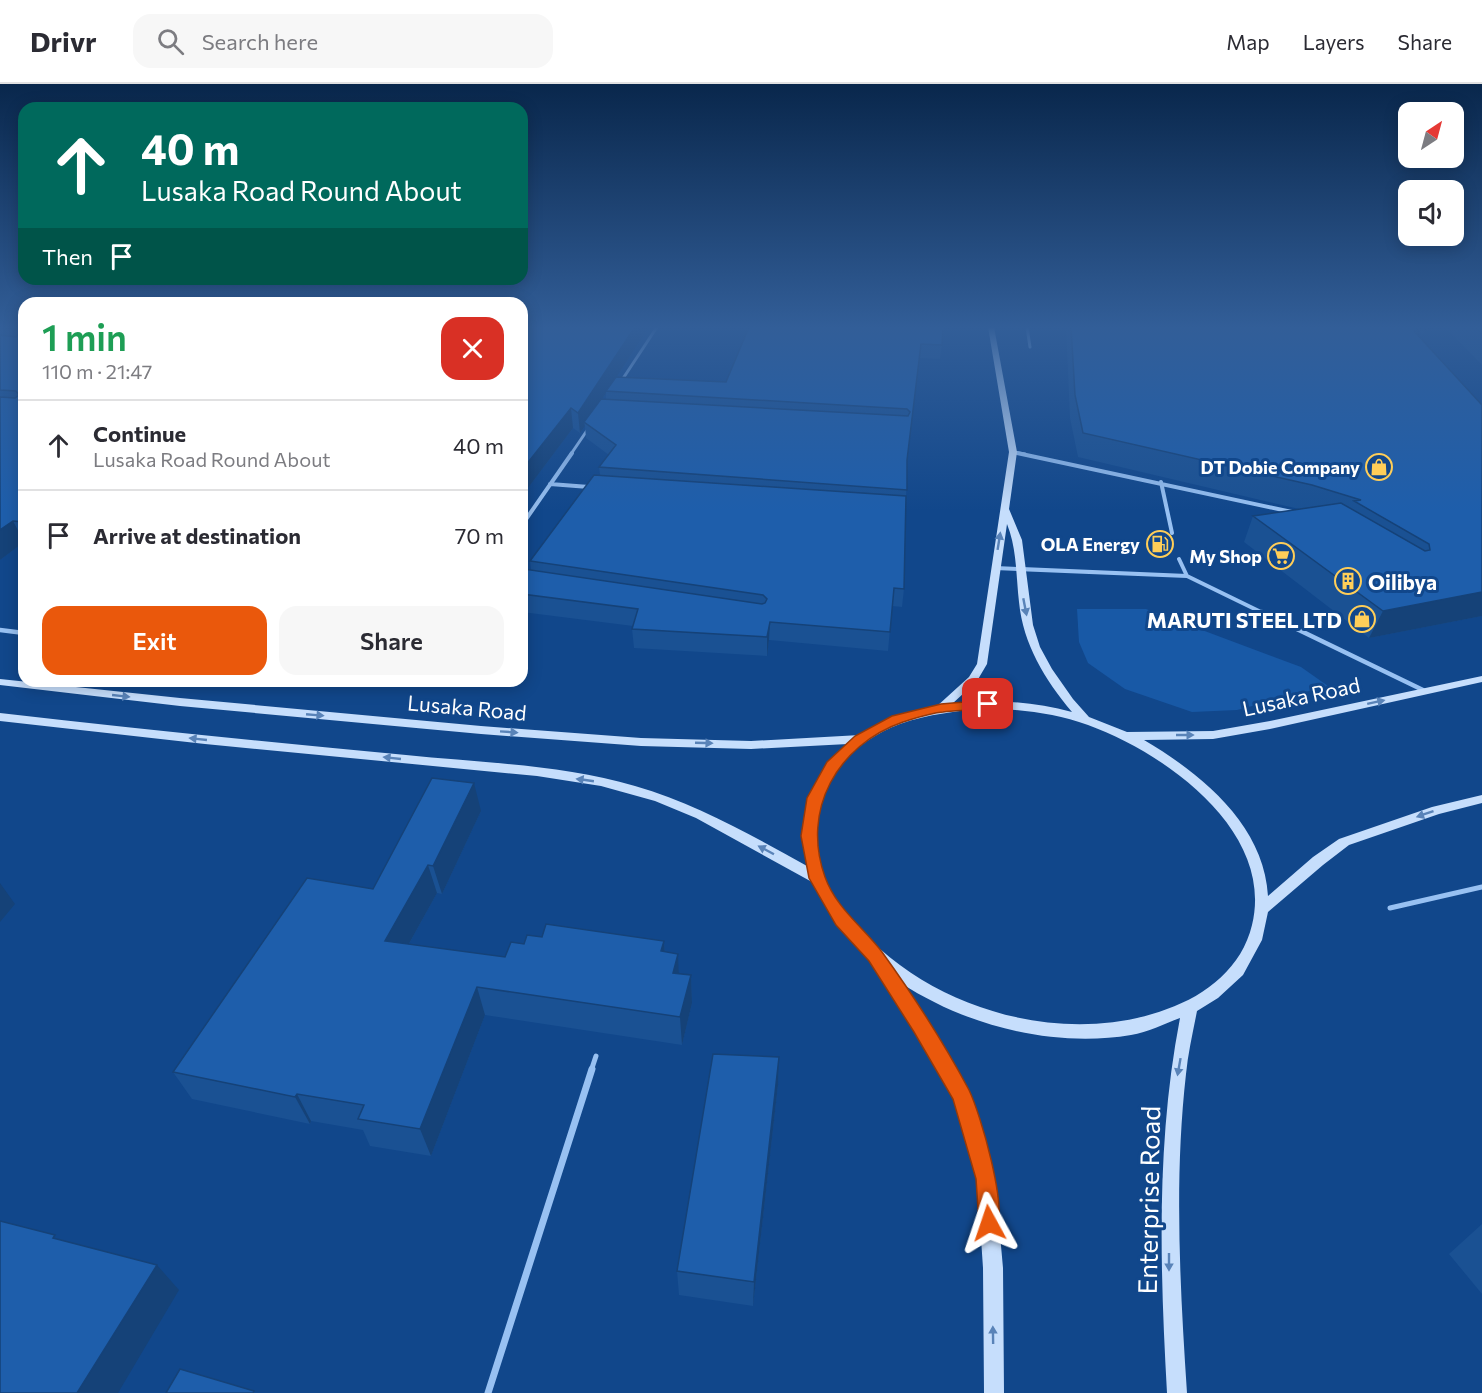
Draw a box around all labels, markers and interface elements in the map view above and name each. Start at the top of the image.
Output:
search box [133,14,553,68]
text: Drivr [30,24,97,58]
icon: search [154,25,187,58]
text: Search here [202,28,318,55]
text: Map [1226,29,1270,54]
text: Layers [1303,29,1365,54]
text: Share [1398,29,1452,54]
north arrow [1398,102,1464,168]
map controls [1398,102,1464,246]
text: 40 m [141,122,239,174]
icon: ahead [42,126,120,204]
text: Lusaka Road Round About [141,174,462,207]
button: sound [1398,180,1464,246]
icon: arrive [105,240,138,273]
text: Then [42,243,93,270]
text: 1 min [42,314,127,358]
button: close [441,317,504,380]
text: 110 m · 21:47 [42,359,152,383]
text: Continue [93,420,186,447]
icon: ahead [42,429,75,462]
text: 40 m [453,432,504,459]
text: Lusaka Road Round About [93,447,331,471]
shop icon: DT Dobie Company [1364,452,1394,482]
place label: DT Dobie Company [1201,456,1360,478]
icon: arrive [42,519,75,552]
text: Arrive at destination [93,522,301,549]
text: 70 m [455,522,504,549]
fuel station icon: OLA Energy [1145,529,1175,559]
one-way arrow [995,531,1004,550]
place label: OLA Energy [1041,533,1140,555]
supermarket icon: My Shop [1266,541,1296,571]
place label: My Shop [1189,545,1262,567]
building icon: Oilibya [1333,566,1363,596]
place label: Oilibya [1368,569,1437,594]
one-way arrow [1021,597,1030,616]
shop icon: MARUTI STEEL LTD [1347,604,1377,634]
button: Exit [42,606,267,675]
button: Share [279,606,504,675]
place label: MARUTI STEEL LTD [1147,607,1342,632]
street label: Lusaka Road [1240,671,1362,721]
pin [962,678,1013,729]
icon: arrive [971,687,1004,720]
street label: Lusaka Road [406,689,528,725]
one-way arrow [111,691,130,700]
one-way arrow [1367,697,1386,706]
one-way arrow [305,710,324,720]
one-way arrow [500,727,519,737]
one-way arrow [1175,730,1194,740]
one-way arrow [188,734,207,744]
one-way arrow [694,739,713,748]
one-way arrow [382,753,401,763]
one-way arrow [576,775,595,785]
one-way arrow [1416,809,1434,819]
one-way arrow [757,845,774,855]
one-way arrow [1174,1058,1183,1077]
street label: Enterprise Road [1131,1105,1165,1295]
position arrow [957,1191,1021,1255]
one-way arrow [1164,1252,1174,1271]
one-way arrow [988,1325,998,1344]

